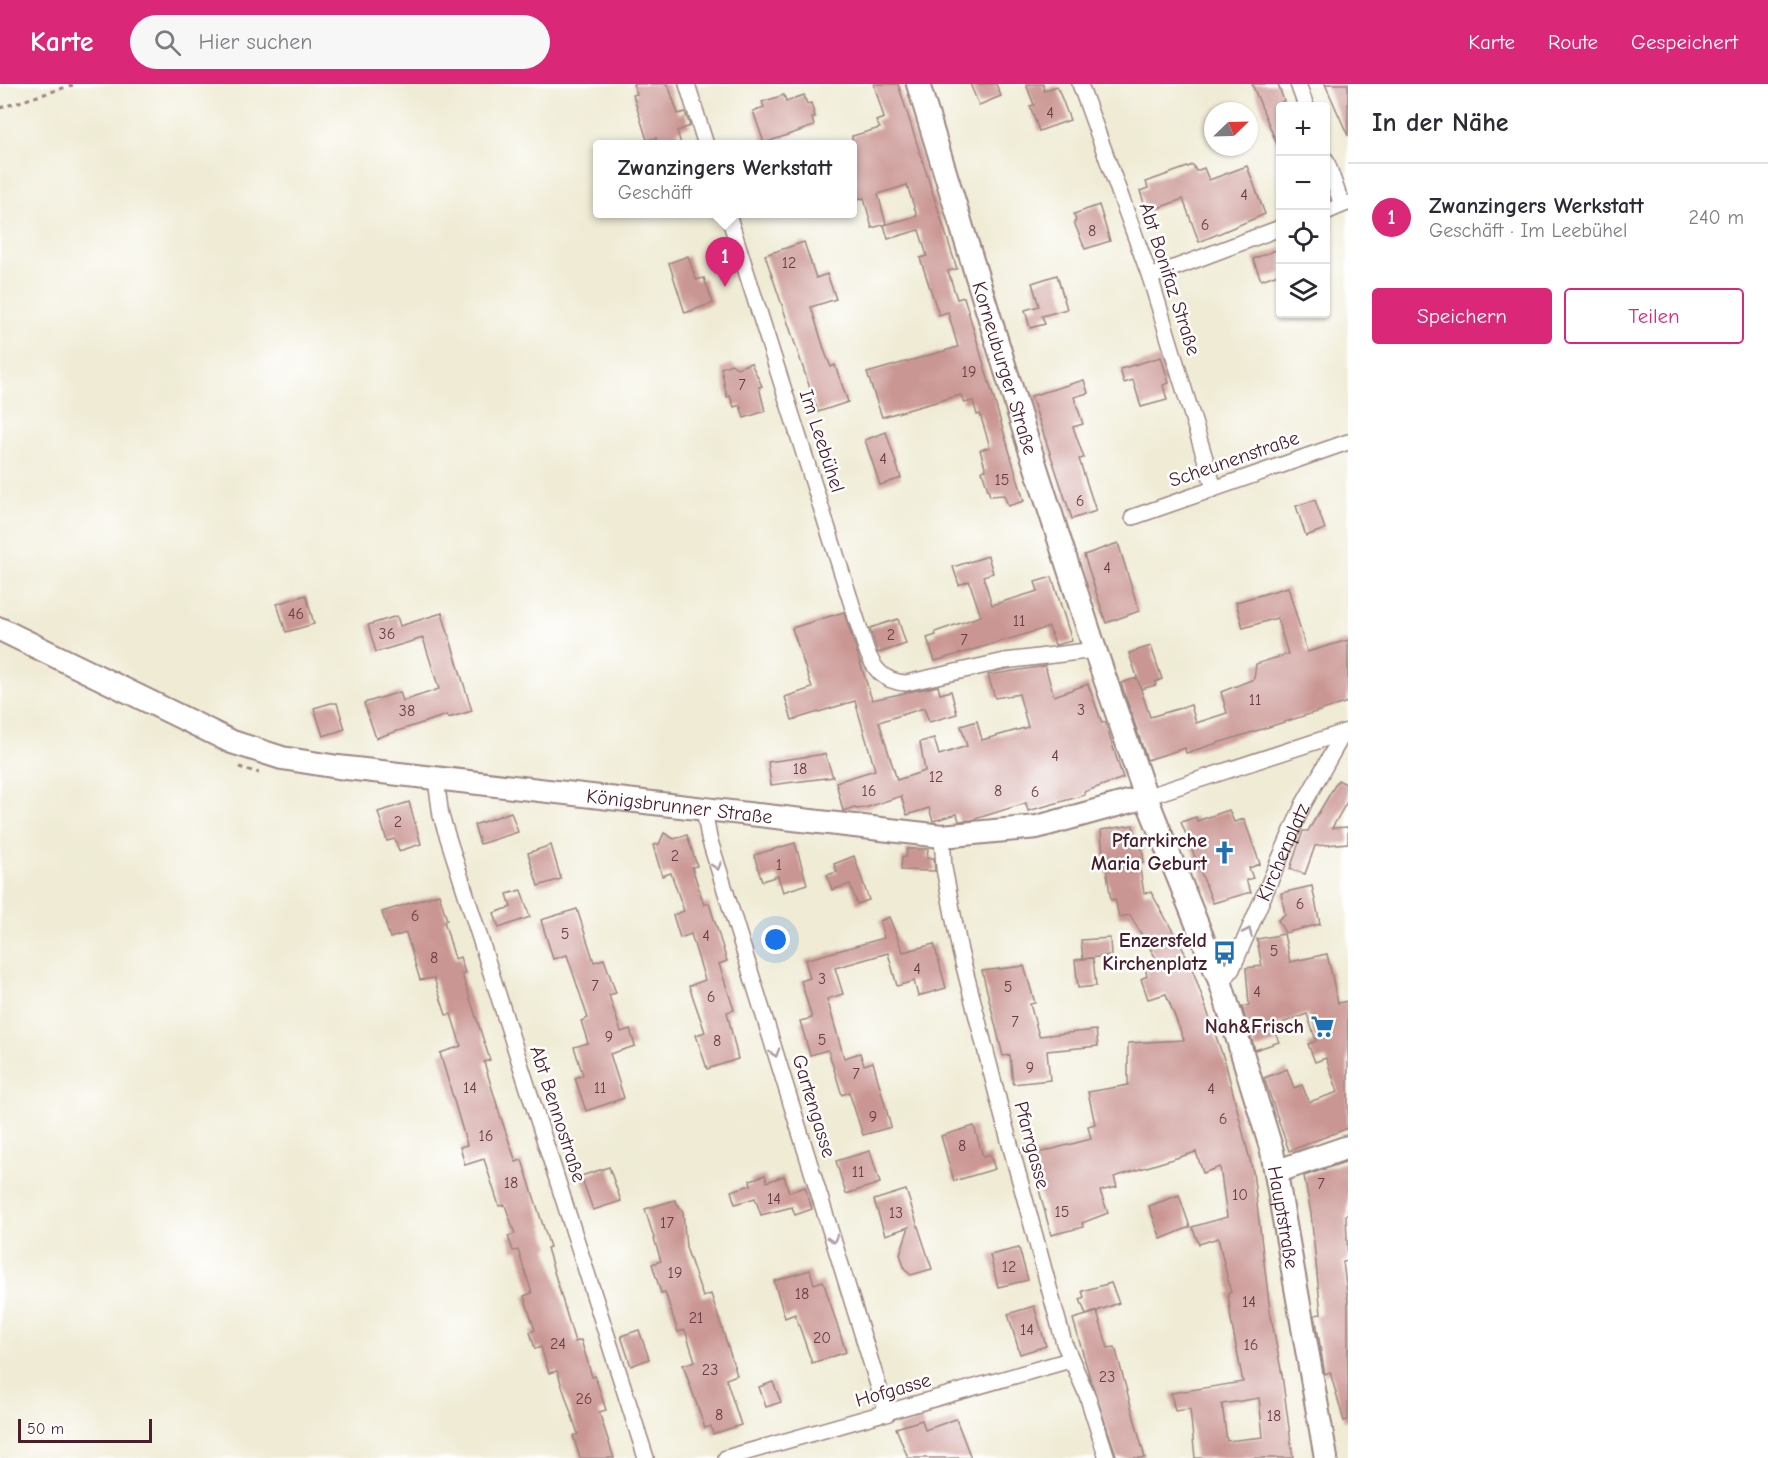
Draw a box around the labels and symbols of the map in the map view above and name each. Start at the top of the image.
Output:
north arrow [1204,102,1258,156]
house number: 4 [1046,104,1054,122]
house number: 4 [1240,186,1248,204]
street label: Abt Bonifaz Straße [1134,200,1206,358]
house number: 6 [1201,216,1209,234]
house number: 8 [1088,222,1096,240]
pin: 1 [706,238,744,287]
house number: 12 [782,254,796,272]
street label: Korneuburger Straße [968,279,1042,457]
house number: 19 [962,363,976,381]
house number: 7 [738,376,746,394]
street label: Im Leebühel [795,387,849,495]
street label: Scheunenstraße [1166,426,1302,492]
house number: 4 [879,450,887,468]
house number: 15 [994,471,1010,489]
house number: 6 [1076,492,1084,510]
house number: 4 [1103,559,1111,577]
house number: 46 [288,605,304,623]
house number: 11 [1013,612,1025,630]
house number: 36 [379,625,395,643]
house number: 2 [887,626,895,644]
house number: 7 [960,631,968,649]
house number: 11 [1249,691,1261,709]
house number: 3 [1077,701,1085,719]
house number: 38 [399,702,415,720]
house number: 4 [1051,747,1059,765]
house number: 18 [793,760,807,778]
house number: 12 [929,768,943,786]
house number: 16 [861,782,877,800]
house number: 8 [994,782,1002,800]
house number: 6 [1031,783,1039,801]
street label: Königsbrunner Straße [585,784,774,828]
street label: Kirchenplatz [1251,799,1314,905]
house number: 2 [394,813,402,831]
place label: Pfarrkirche Maria Geburt [1091,829,1207,875]
church icon: Pfarrkirche Maria Geburt [1212,839,1238,865]
house number: 2 [671,847,679,865]
house number: 1 [776,856,782,874]
one-way arrow [710,860,723,871]
house number: 6 [1296,895,1304,913]
house number: 6 [411,907,419,925]
house number: 5 [561,925,569,943]
your location [761,925,790,954]
house number: 4 [702,927,710,945]
one-way arrow [1241,928,1253,939]
place label: Enzersfeld Kirchenplatz [1102,929,1207,975]
bus stop icon: Enzersfeld Kirchenplatz [1212,939,1238,965]
house number: 5 [1270,942,1278,960]
house number: 8 [430,949,438,967]
house number: 4 [913,960,921,978]
house number: 3 [818,970,826,988]
house number: 7 [591,977,599,995]
house number: 5 [1004,978,1012,996]
house number: 4 [1253,983,1261,1001]
house number: 6 [707,988,715,1006]
house number: 7 [1011,1013,1019,1031]
supermarket icon: Nah&Frisch [1309,1013,1335,1039]
place label: Nah&Frisch [1205,1015,1304,1038]
house number: 9 [605,1028,613,1046]
house number: 5 [818,1031,826,1049]
house number: 8 [713,1032,721,1050]
street label: Abt Bennostraße [525,1043,591,1185]
one-way arrow [768,1047,780,1058]
street label: Gartengasse [787,1052,841,1160]
house number: 9 [1026,1059,1034,1077]
house number: 7 [852,1065,860,1083]
house number: 14 [463,1079,477,1097]
house number: 11 [594,1079,606,1097]
house number: 4 [1207,1080,1215,1098]
street label: Pfarrgasse [1009,1099,1055,1191]
house number: 9 [869,1108,877,1126]
house number: 6 [1219,1110,1227,1128]
house number: 16 [478,1127,494,1145]
house number: 8 [958,1137,966,1155]
house number: 11 [852,1163,864,1181]
street label: Hauptstraße [1263,1164,1304,1270]
house number: 18 [504,1174,518,1192]
house number: 7 [1317,1175,1325,1193]
house number: 10 [1232,1186,1248,1204]
house number: 14 [767,1190,781,1208]
house number: 15 [1054,1203,1070,1221]
house number: 13 [889,1204,903,1222]
house number: 17 [660,1214,674,1232]
one-way arrow [826,1233,838,1244]
house number: 12 [1002,1258,1016,1276]
house number: 19 [668,1264,682,1282]
house number: 18 [795,1285,809,1303]
house number: 14 [1242,1293,1256,1311]
house number: 21 [689,1309,703,1327]
house number: 14 [1020,1321,1034,1339]
house number: 20 [813,1329,831,1347]
house number: 24 [550,1335,566,1353]
house number: 16 [1243,1336,1259,1354]
house number: 23 [702,1361,718,1379]
street label: Hofgasse [852,1368,934,1412]
house number: 23 [1099,1368,1115,1386]
house number: 26 [575,1390,593,1408]
house number: 8 [715,1406,723,1424]
house number: 18 [1267,1407,1281,1425]
scale bar [18,1416,152,1444]

